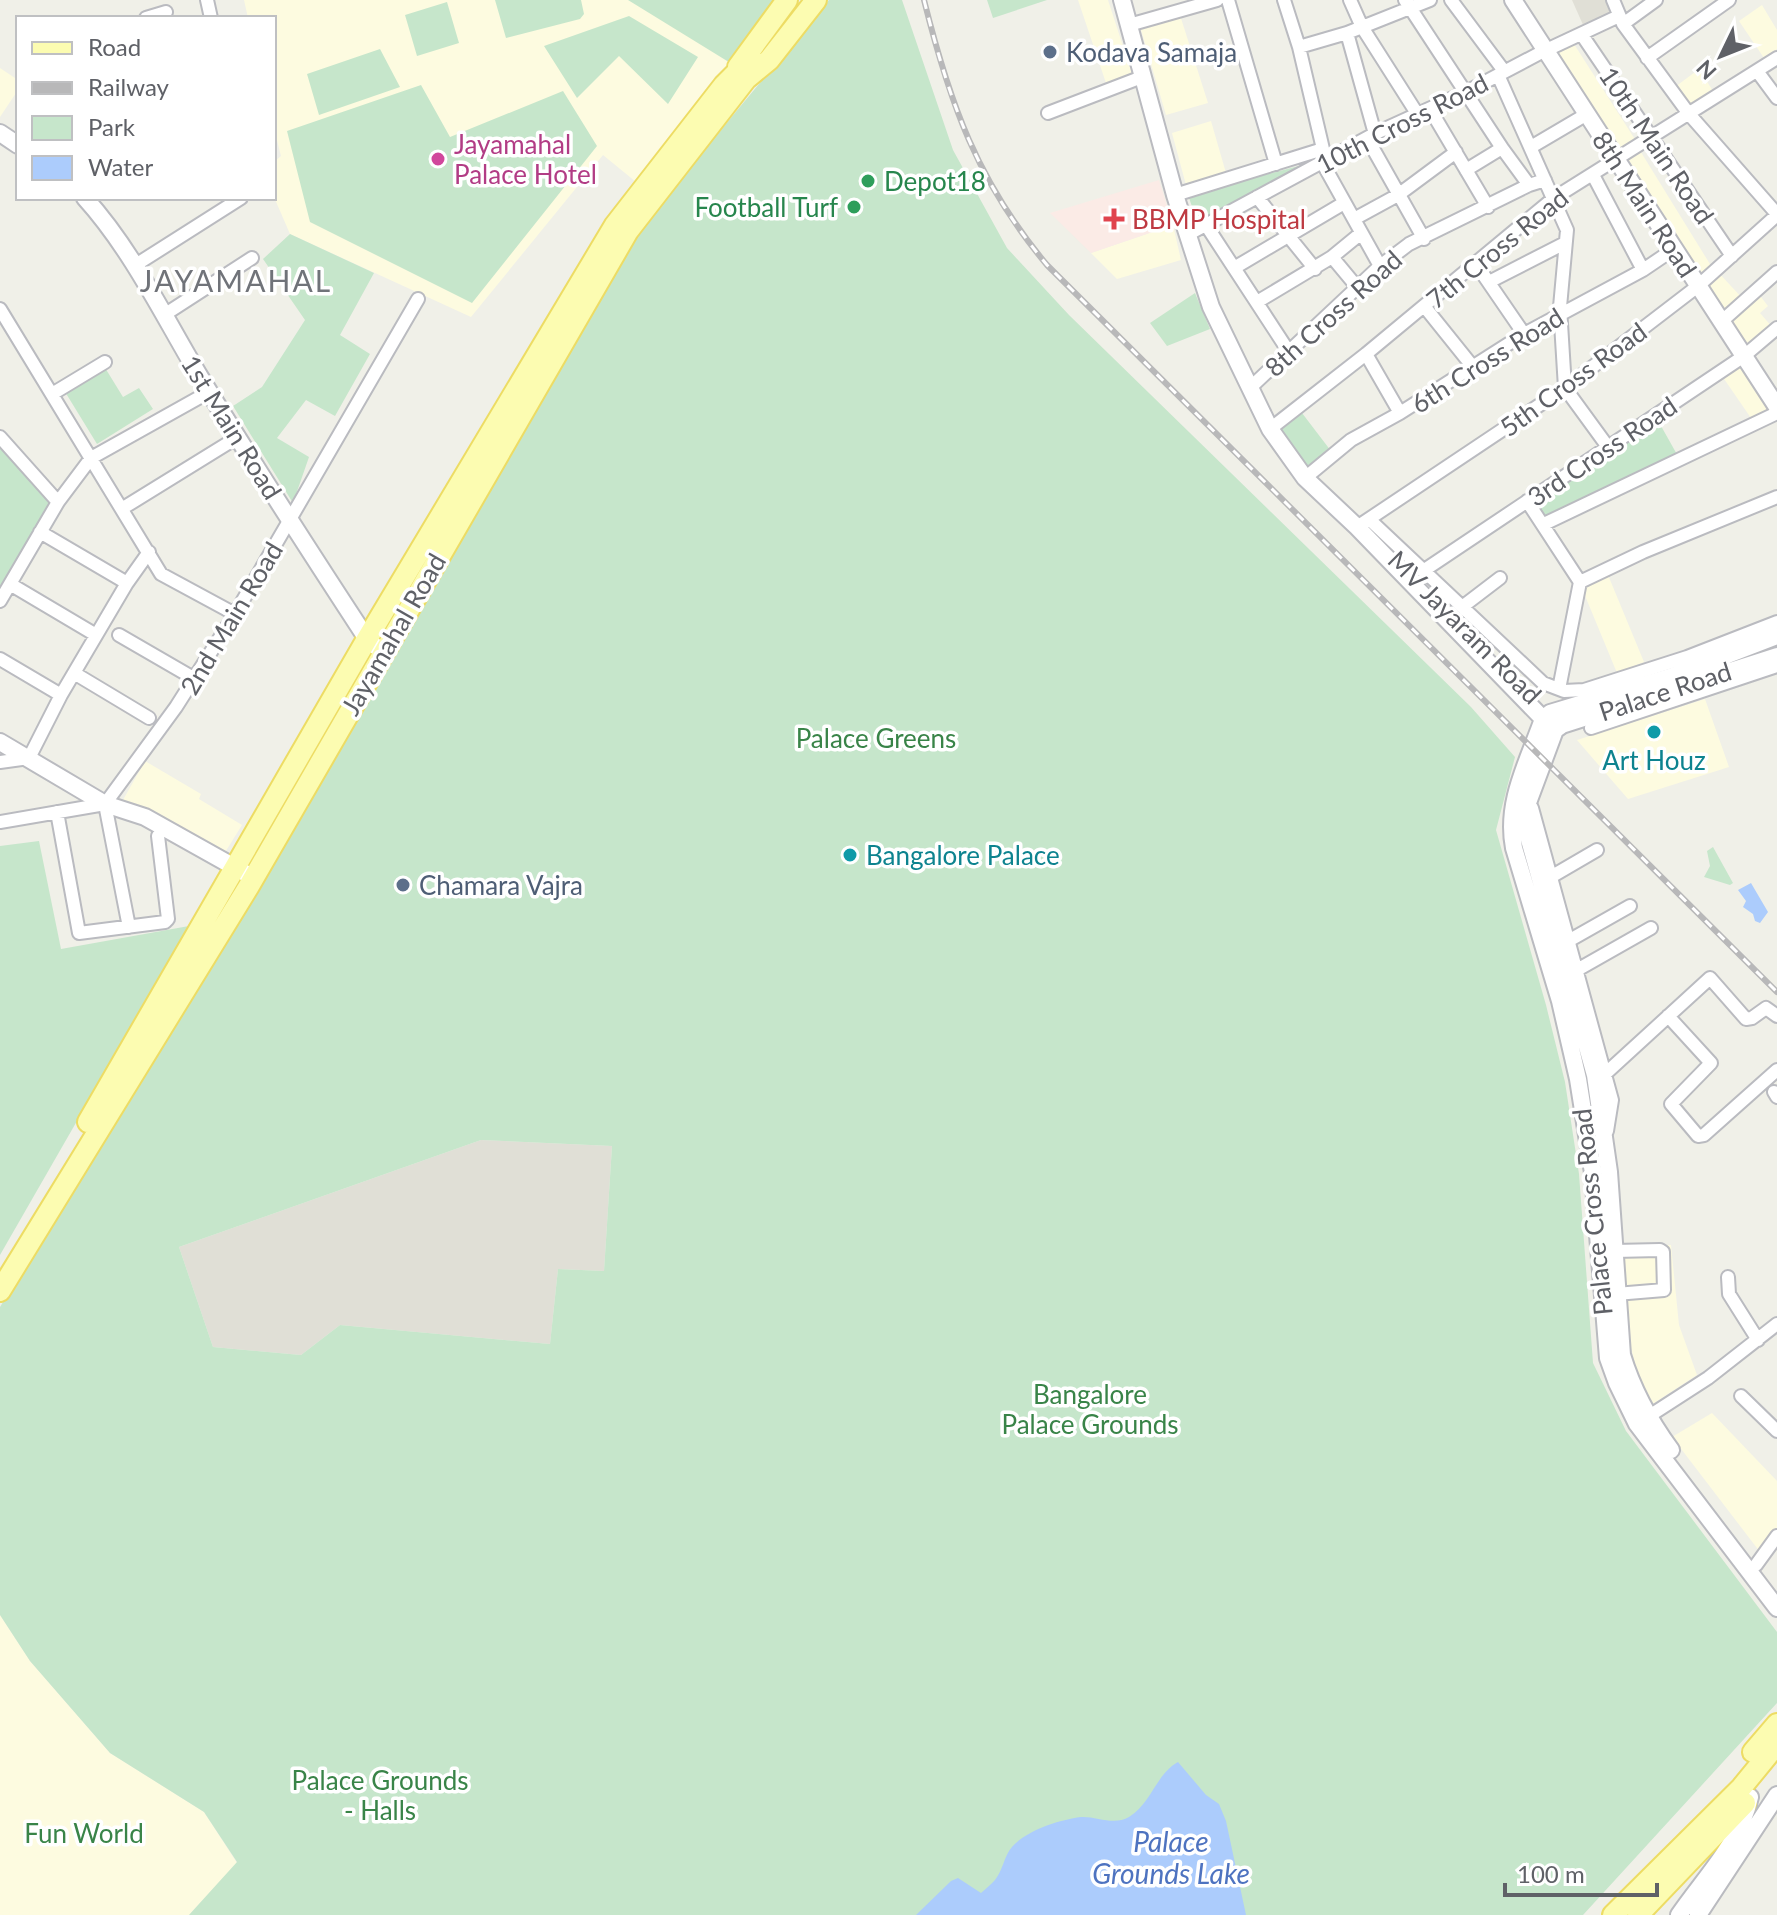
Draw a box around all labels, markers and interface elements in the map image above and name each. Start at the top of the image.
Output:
legend [16,16,276,200]
north arrow [1681,16,1761,96]
text: Road [88,32,141,61]
place label: Kodava Samaja [1066,36,1237,68]
marker: Kodava Samaja [1041,43,1059,61]
text: N [1690,55,1722,85]
street label: 10th Main Road [1593,60,1721,230]
street label: 10th Cross Road [1311,66,1493,180]
text: Railway [88,72,170,101]
text: Park [88,112,136,141]
street label: 8th Main Road [1586,125,1704,283]
place label: Jayamahal Palace Hotel [454,128,597,190]
marker: Jayamahal Palace Hotel [429,150,447,168]
text: Water [88,152,153,181]
place label: Depot18 [884,165,986,197]
marker: Depot18 [859,172,877,190]
street label: 7th Cross Road [1420,181,1574,315]
place label: Football Turf [695,191,838,223]
marker: Football Turf [845,198,863,216]
place label: BBMP Hospital [1132,203,1306,235]
marker: BBMP Hospital [1103,208,1125,230]
street label: 8th Cross Road [1258,243,1408,383]
district label: JAYAMAHAL [140,262,332,298]
street label: 6th Cross Road [1405,300,1569,420]
street label: 5th Cross Road [1493,315,1653,443]
street label: 1st Main Road [175,349,289,505]
street label: 3rd Cross Road [1521,389,1683,513]
street label: 2nd Main Road [173,536,289,700]
street label: MV Jayaram Road [1382,544,1548,710]
street label: Jayamahal Road [334,547,452,721]
street label: Palace Road [1595,655,1735,727]
park label: Palace Greens [796,722,956,754]
marker: Art Houz [1645,723,1663,741]
place label: Art Houz [1602,744,1706,776]
place label: Bangalore Palace [866,839,1060,871]
marker: Bangalore Palace [841,846,859,864]
place label: Chamara Vajra [419,869,583,901]
marker: Chamara Vajra [394,876,412,894]
street label: Palace Cross Road [1565,1107,1619,1317]
park label: Bangalore Palace Grounds [1001,1378,1179,1440]
park label: Palace Grounds - Halls [291,1764,469,1826]
park label: Fun World [24,1817,144,1849]
water label: Palace Grounds Lake [1092,1824,1250,1890]
scale bar [1505,1847,1657,1897]
text: 100 m [1517,1859,1585,1888]

